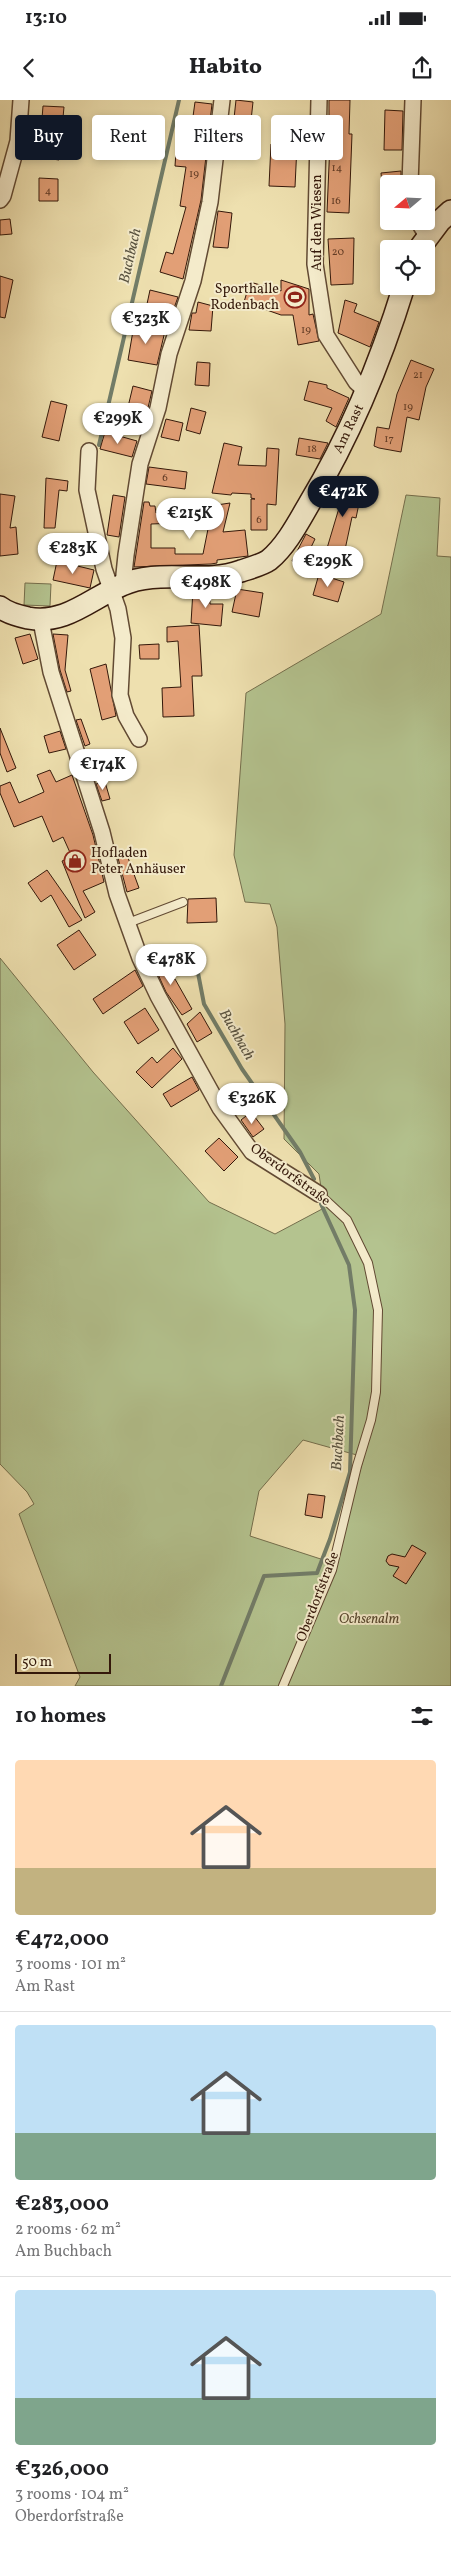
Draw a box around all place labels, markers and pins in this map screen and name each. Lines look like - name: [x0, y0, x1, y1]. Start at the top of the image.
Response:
- place label: Sporthalle Rodenbach: [210, 280, 279, 315]
- sports icon: Sporthalle Rodenbach: [283, 285, 307, 309]
- pin: €323K: [111, 302, 181, 345]
- pin: €299K: [83, 402, 153, 445]
- pin: €472K: [308, 476, 378, 518]
- pin: €215K: [155, 498, 225, 540]
- pin: €283K: [38, 532, 108, 575]
- pin: €299K: [293, 546, 363, 588]
- pin: €498K: [171, 566, 241, 609]
- pin: €174K: [68, 748, 138, 791]
- place label: Hofladen Peter Anhäuser: [91, 844, 186, 879]
- shop icon: Hofladen Peter Anhäuser: [63, 849, 87, 873]
- pin: €478K: [136, 944, 206, 986]
- pin: €326K: [217, 1082, 287, 1125]

